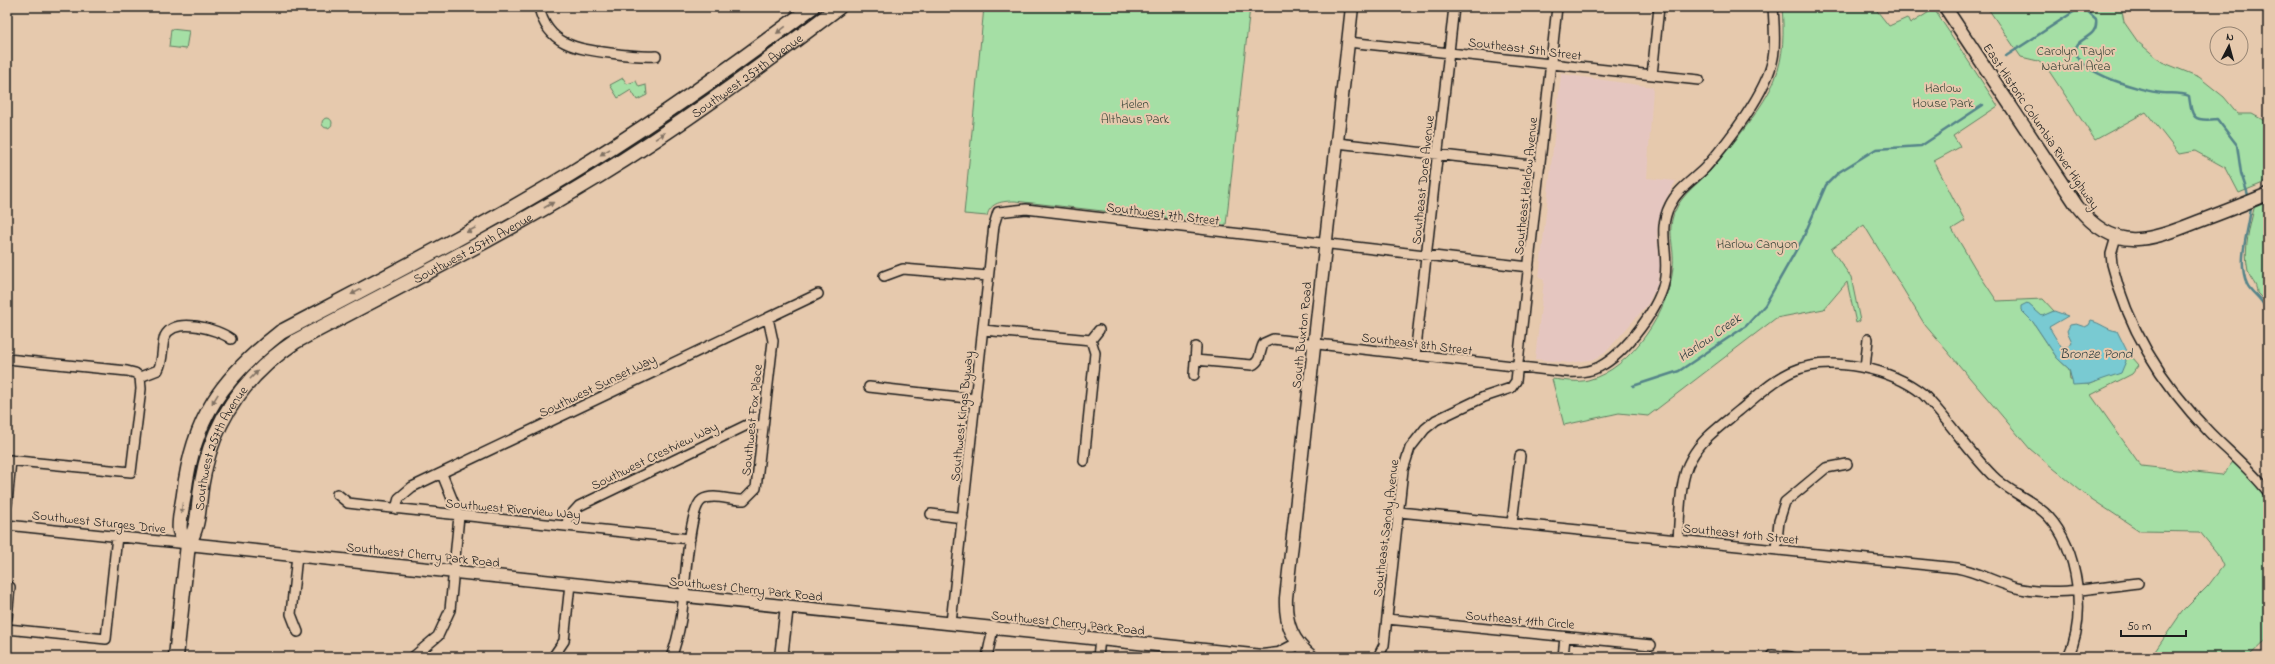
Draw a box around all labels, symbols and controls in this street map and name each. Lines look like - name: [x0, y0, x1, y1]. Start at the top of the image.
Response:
- one-way arrow: [776, 26, 787, 35]
- north arrow: [2209, 26, 2249, 66]
- street label: Southwest 257th Avenue: [688, 29, 807, 123]
- text: N: [2225, 29, 2234, 45]
- street label: Southeast 5th Street: [1467, 33, 1583, 66]
- street label: East Historic Columbia River Highway: [1977, 40, 2104, 214]
- park label: Carolyn Taylor Natural Area: [2037, 42, 2116, 76]
- park label: Harlow House Park: [1913, 79, 1974, 113]
- park label: Helen Althaus Park: [1101, 95, 1170, 129]
- street label: Southeast Dora Avenue: [1407, 115, 1440, 246]
- street label: Southeast Harlow Avenue: [1510, 116, 1543, 256]
- one-way arrow: [654, 133, 665, 140]
- one-way arrow: [600, 148, 610, 156]
- street label: Southwest 7th Street: [1105, 198, 1221, 231]
- one-way arrow: [543, 201, 555, 208]
- street label: Southwest 257th Avenue: [410, 208, 537, 289]
- one-way arrow: [465, 227, 477, 233]
- park label: Harlow Canyon: [1717, 235, 1797, 255]
- street label: South Buxton Road: [1287, 280, 1318, 390]
- one-way arrow: [351, 288, 362, 295]
- water label: Harlow Creek: [1674, 308, 1747, 368]
- street label: Southeast 8th Street: [1360, 328, 1474, 361]
- water label: Bronze Pond: [2060, 344, 2134, 365]
- street label: Southwest Sunset Way: [536, 350, 660, 424]
- street label: Southwest Kings Byway: [946, 350, 980, 482]
- street label: Southwest Fox Place: [737, 363, 768, 477]
- one-way arrow: [249, 370, 259, 380]
- street label: Southwest 257th Avenue: [191, 382, 253, 512]
- one-way arrow: [211, 393, 218, 405]
- street label: Southwest Crestview Way: [588, 417, 722, 496]
- street label: Southeast Sandy Avenue: [1369, 458, 1405, 598]
- street label: Southwest Riverview Way: [444, 494, 581, 526]
- one-way arrow: [179, 502, 185, 514]
- street label: Southwest Sturges Drive: [31, 506, 167, 540]
- street label: Southeast 10th Street: [1682, 519, 1800, 550]
- street label: Southwest Cherry Park Road: [345, 538, 501, 574]
- street label: Southwest Cherry Park Road: [668, 572, 824, 608]
- street label: Southwest Cherry Park Road: [990, 606, 1146, 642]
- street label: Southeast 11th Circle: [1465, 606, 1575, 635]
- scale bar: [2121, 612, 2186, 638]
- text: 50 m: [2127, 618, 2151, 636]

